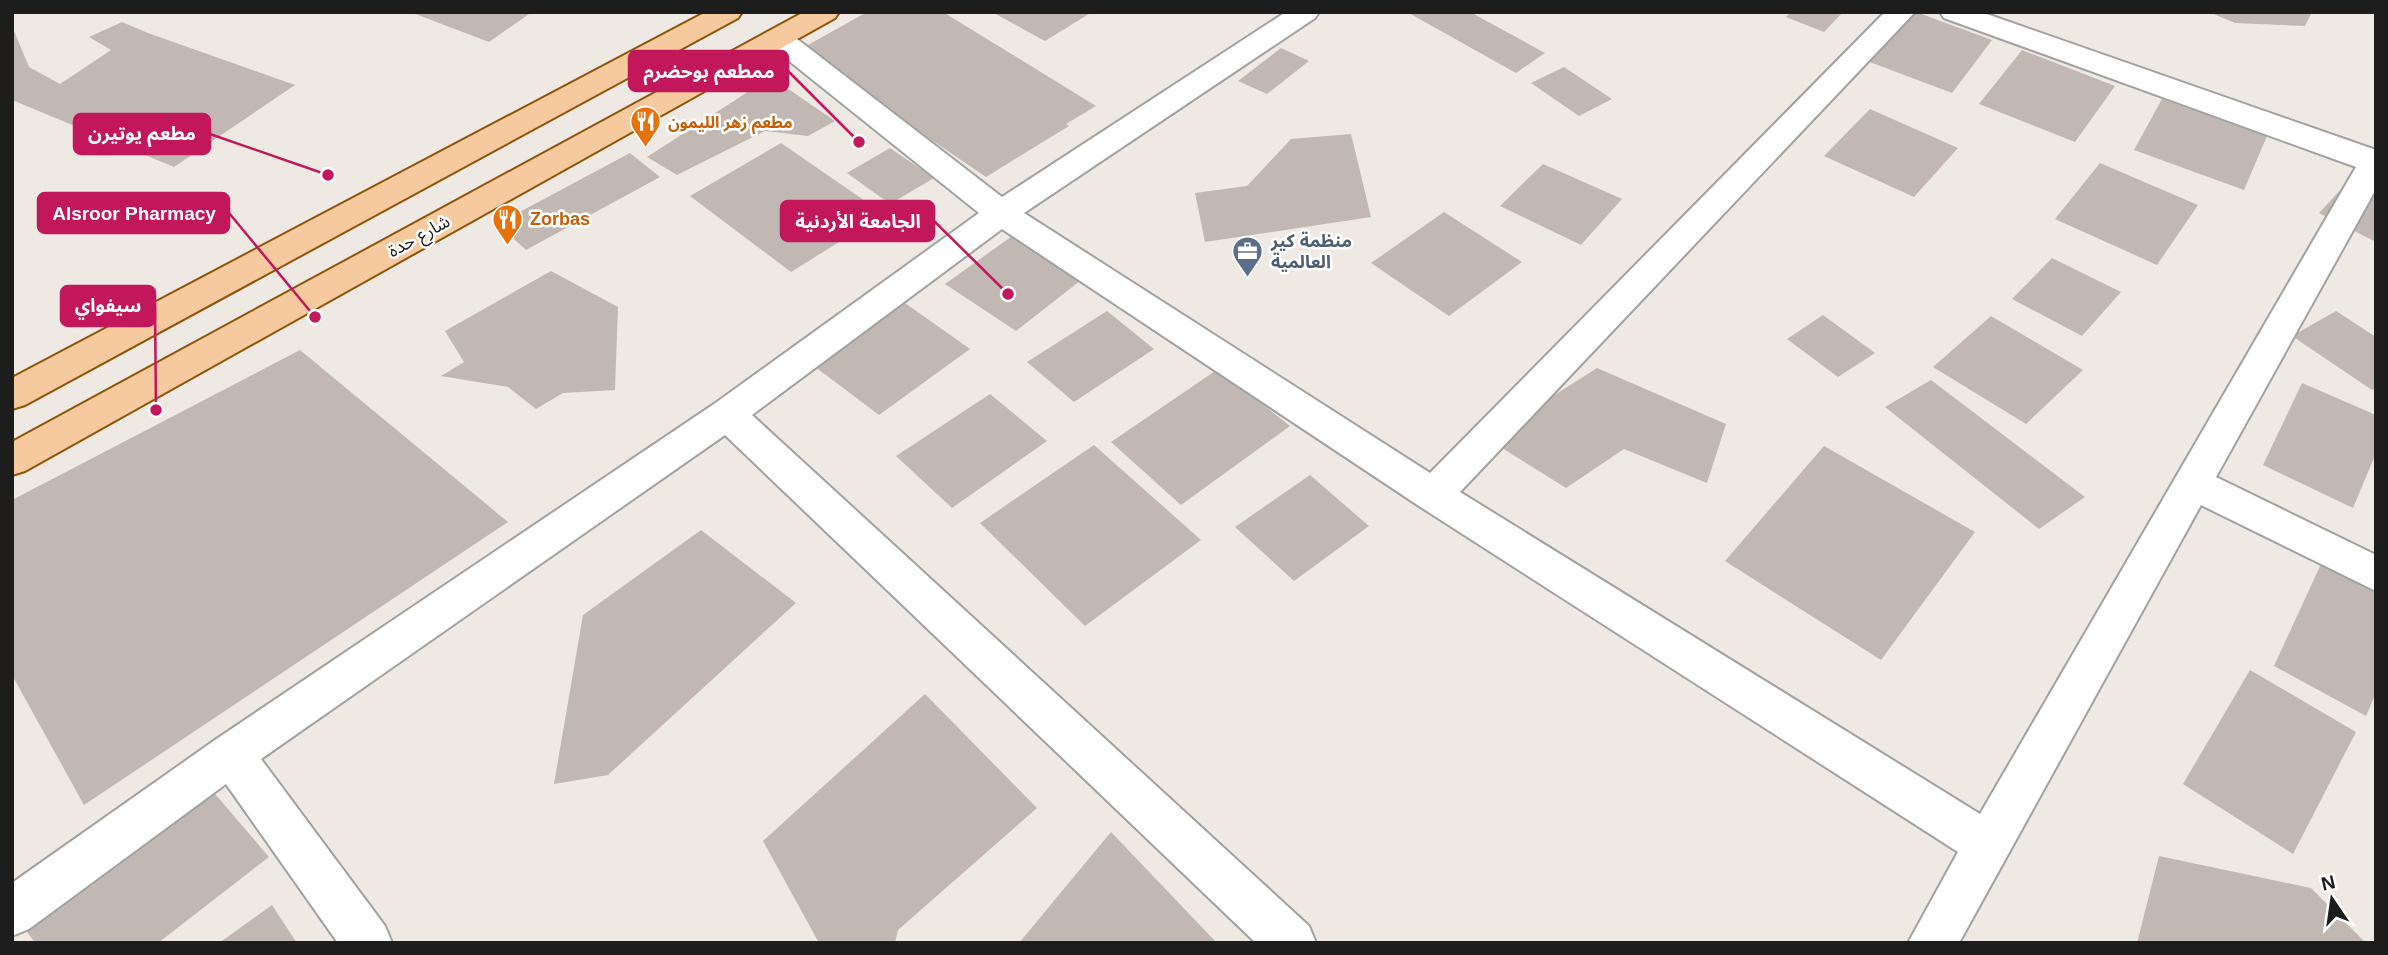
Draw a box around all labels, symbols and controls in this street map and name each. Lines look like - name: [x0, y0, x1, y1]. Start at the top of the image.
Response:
- callout: ممطعم بوحضرم: [629, 51, 788, 91]
- text: ممطعم بوحضرم: [644, 61, 774, 86]
- restaurant icon: مطعم زهر الليمون: [628, 105, 662, 149]
- callout: مطعم يوتيرن: [74, 114, 210, 154]
- place label: مطعم زهر الليمون: [668, 114, 793, 135]
- text: مطعم يوتيرن: [88, 123, 196, 148]
- callout: Alsroor Pharmacy: [38, 193, 229, 233]
- callout: الجامعة الأردنية: [781, 201, 934, 241]
- restaurant icon: Zorbas: [490, 202, 524, 246]
- text: Alsroor Pharmacy: [52, 203, 216, 224]
- place label: Zorbas: [530, 209, 590, 229]
- text: الجامعة الأردنية: [795, 210, 921, 233]
- street label: شارع حدة: [385, 211, 455, 265]
- place label: منظمة كير العالمية: [1270, 231, 1352, 272]
- office icon: منظمة كير العالمية: [1231, 234, 1265, 278]
- callout: سيفواي: [61, 286, 155, 326]
- text: سيفواي: [75, 295, 141, 320]
- north arrow: [2297, 864, 2367, 934]
- text: N: [2319, 871, 2337, 895]

